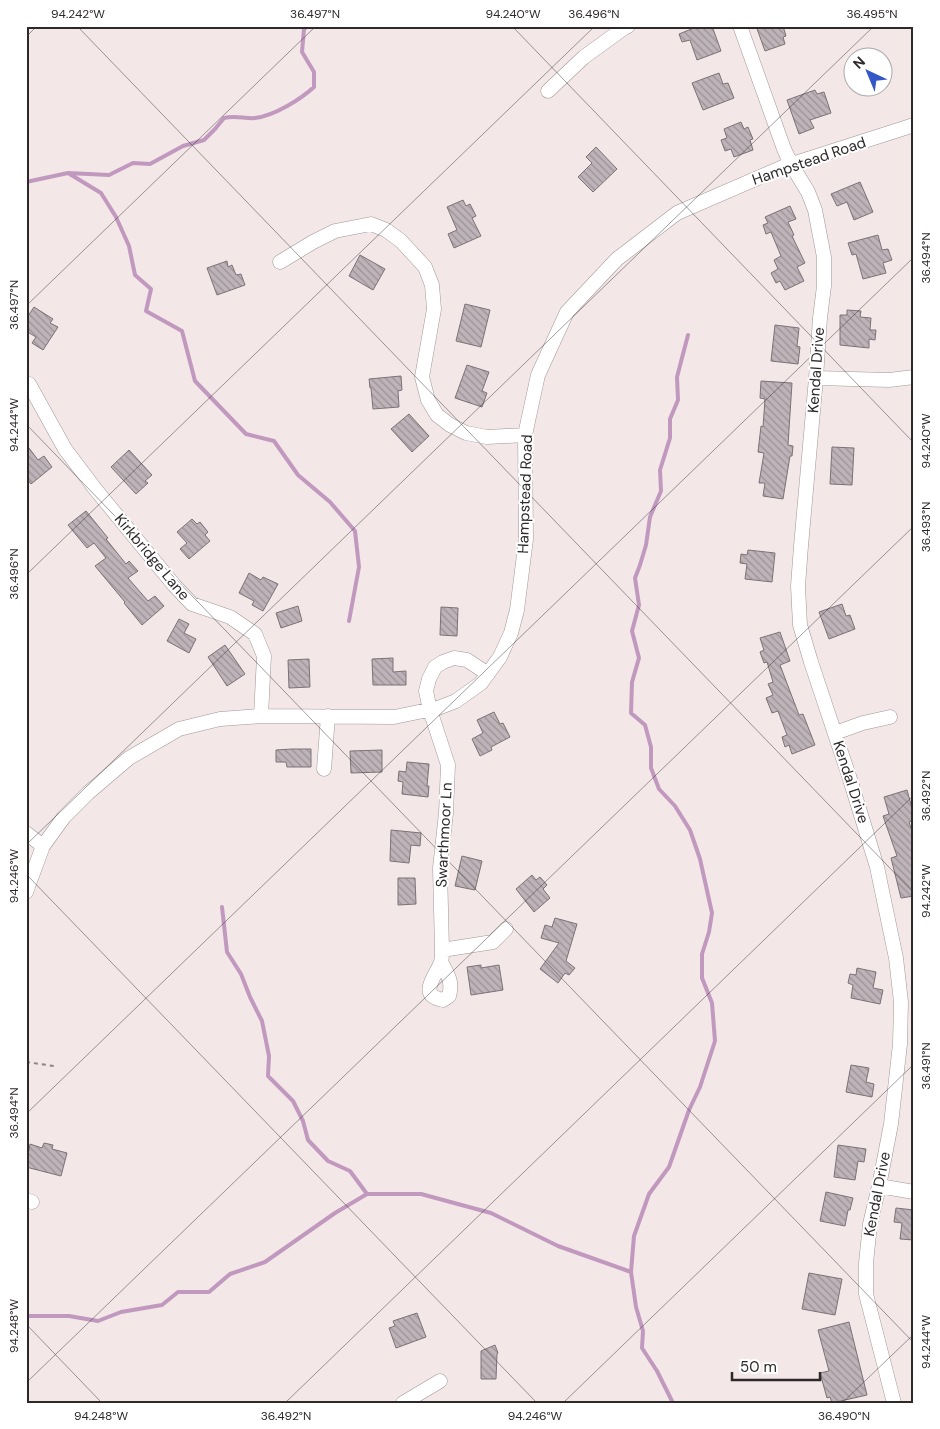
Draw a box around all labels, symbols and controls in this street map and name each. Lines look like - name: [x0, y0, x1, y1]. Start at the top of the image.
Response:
- text: 94.242°W: [51, 6, 105, 22]
- text: 36.497°N: [290, 6, 340, 22]
- text: 94.240°W: [485, 6, 541, 22]
- text: 36.496°N: [568, 6, 620, 22]
- text: 36.495°N: [846, 6, 898, 22]
- north arrow: [842, 48, 892, 98]
- text: N: [849, 53, 869, 73]
- street label: Hampstead Road: [749, 132, 869, 190]
- text: 36.494°N: [918, 232, 934, 284]
- text: 36.497°N: [6, 280, 22, 330]
- street label: Kendal Drive: [803, 326, 829, 414]
- text: 94.244°W: [6, 398, 22, 452]
- text: 94.240°W: [918, 413, 934, 469]
- street label: Hampstead Road: [513, 434, 537, 554]
- text: 36.493°N: [918, 502, 934, 552]
- street label: Kirkbridge Lane: [110, 510, 194, 604]
- text: 36.496°N: [6, 548, 22, 600]
- street label: Kendal Drive: [828, 738, 874, 826]
- text: 36.492°N: [918, 771, 934, 821]
- street label: Swarthmoor Ln: [431, 782, 457, 888]
- text: 94.246°W: [6, 848, 22, 903]
- text: 94.242°W: [918, 864, 934, 918]
- text: 36.491°N: [918, 1042, 934, 1090]
- text: 36.494°N: [6, 1087, 22, 1139]
- street label: Kendal Drive: [859, 1150, 895, 1238]
- text: 94.248°W: [6, 1299, 22, 1353]
- text: 94.244°W: [918, 1315, 934, 1369]
- scale bar: [732, 1349, 820, 1381]
- text: 50 m: [740, 1357, 777, 1377]
- text: 94.248°W: [74, 1408, 128, 1424]
- text: 36.492°N: [261, 1408, 311, 1424]
- text: 94.246°W: [508, 1408, 563, 1424]
- text: 36.490°N: [818, 1408, 870, 1424]

